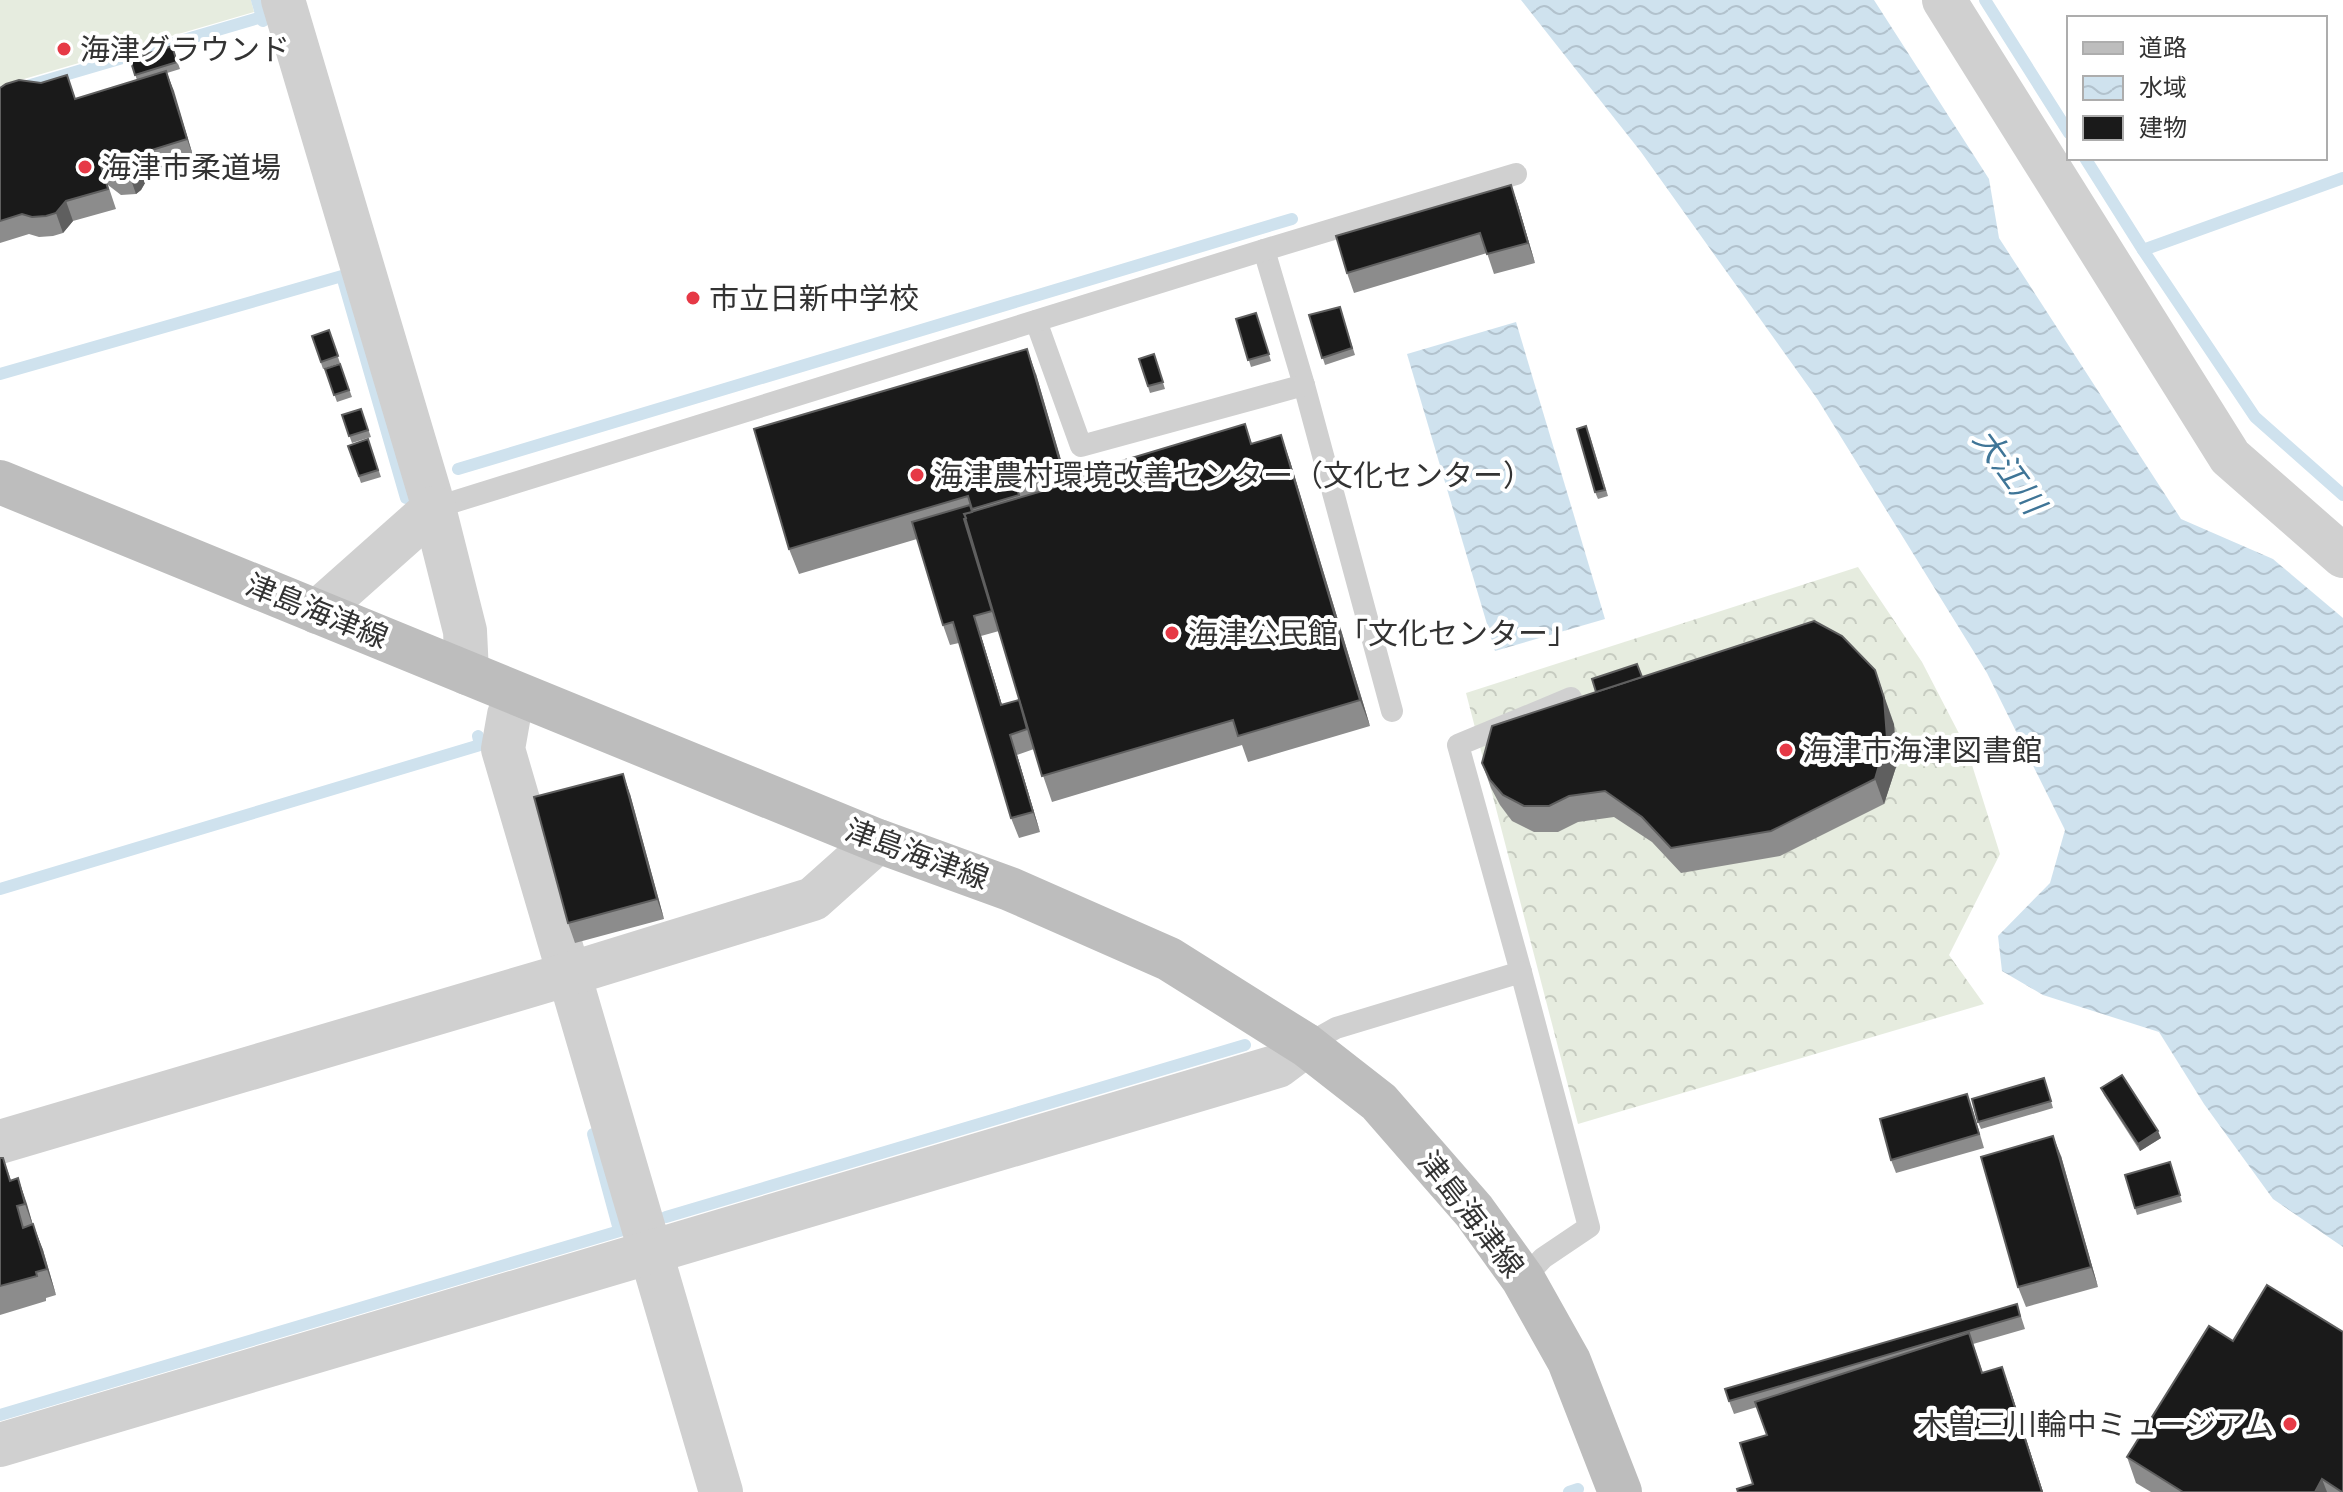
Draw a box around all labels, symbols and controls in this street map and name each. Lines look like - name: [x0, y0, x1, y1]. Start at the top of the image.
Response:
- legend: [2067, 16, 2327, 160]
- place label: 海津グラウンド: [80, 30, 290, 69]
- text: 道路: [2139, 32, 2187, 63]
- marker: 海津グラウンド: [55, 40, 73, 58]
- text: 水域: [2139, 72, 2187, 103]
- text: 建物: [2139, 112, 2187, 143]
- place label: 海津市柔道場: [101, 148, 281, 187]
- marker: 海津市柔道場: [76, 158, 94, 176]
- place label: 市立日新中学校: [709, 279, 919, 318]
- marker: 市立日新中学校: [684, 289, 702, 307]
- water label: 大江川: [1965, 420, 2055, 524]
- place label: 海津農村環境改善センター（文化センター）: [933, 456, 1533, 495]
- marker: 海津農村環境改善センター（文化センター）: [908, 466, 926, 484]
- street label: 津島海津線: [240, 565, 394, 657]
- place label: 海津公民館「文化センター」: [1188, 614, 1578, 653]
- marker: 海津公民館「文化センター」: [1163, 624, 1181, 642]
- place label: 海津市海津図書館: [1802, 731, 2042, 770]
- marker: 海津市海津図書館: [1777, 741, 1795, 759]
- street label: 津島海津線: [840, 810, 994, 898]
- street label: 津島海津線: [1409, 1143, 1533, 1285]
- place label: 木曽三川輪中ミュージアム: [1917, 1405, 2274, 1444]
- marker: 木曽三川輪中ミュージアム: [2281, 1415, 2299, 1433]

